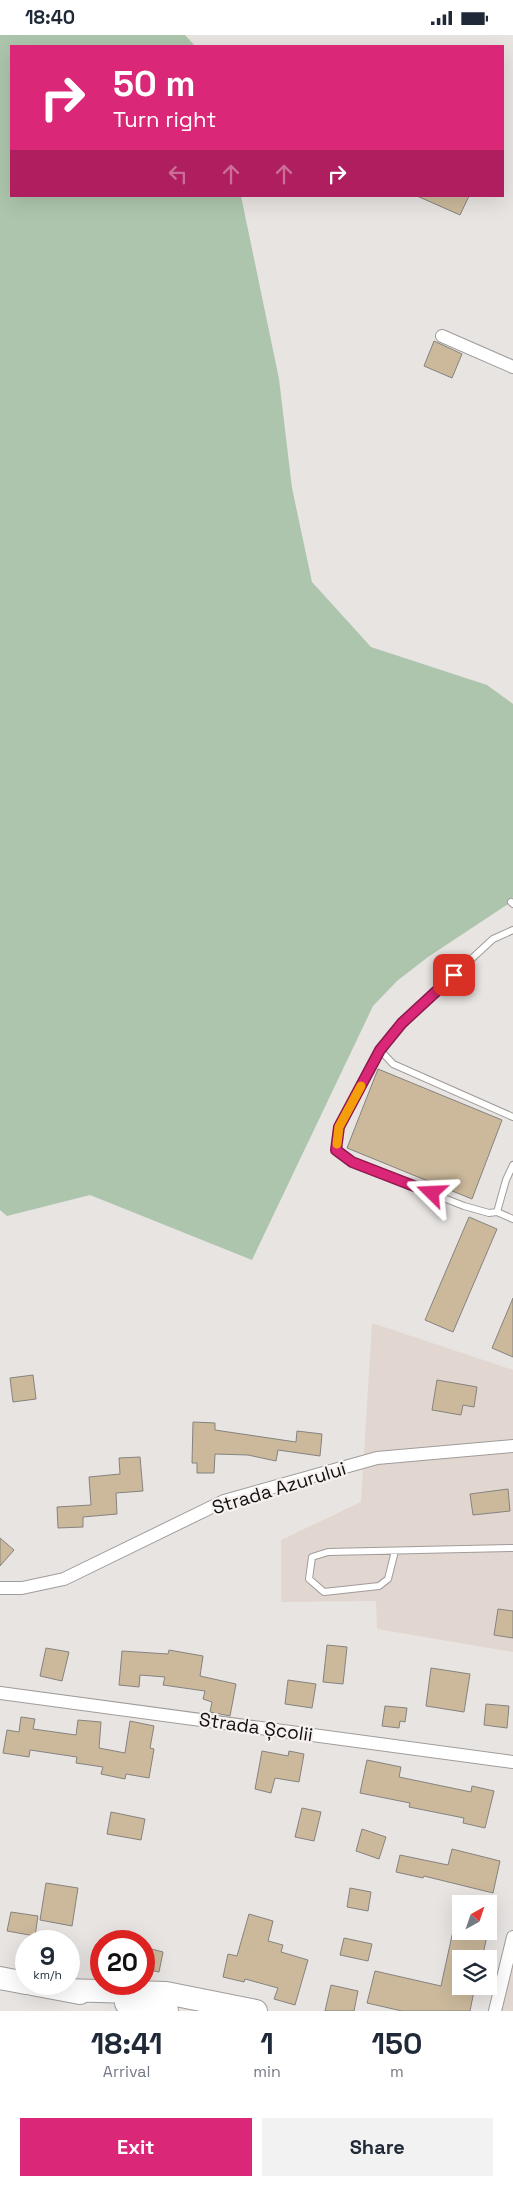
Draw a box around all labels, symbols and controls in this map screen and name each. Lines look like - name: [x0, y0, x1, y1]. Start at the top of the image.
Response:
- text: 18:40: [25, 5, 75, 30]
- text: 50 m: [113, 62, 195, 106]
- icon: right: [30, 65, 95, 130]
- text: Turn right: [113, 105, 216, 133]
- icon: left: [164, 160, 192, 188]
- icon: ahead: [217, 160, 245, 188]
- icon: ahead: [270, 160, 298, 188]
- icon: right: [323, 160, 351, 188]
- pin: [433, 954, 475, 996]
- icon: arrive: [440, 961, 468, 989]
- position arrow: [405, 1166, 457, 1218]
- street label: Strada Azurului: [209, 1456, 349, 1520]
- street label: Strada Școlii: [197, 1707, 315, 1747]
- north arrow: [452, 1895, 498, 1940]
- map controls: [452, 1895, 497, 1995]
- speed limit sign: 20: [90, 1930, 155, 1995]
- text: 9: [40, 1940, 55, 1972]
- button: layers: [452, 1950, 497, 1995]
- text: km/h: [33, 1967, 62, 1983]
- text: 18:41: [91, 2024, 163, 2063]
- text: 1: [260, 2024, 274, 2063]
- text: 150: [371, 2024, 422, 2063]
- text: Arrival: [103, 2061, 150, 2082]
- text: min: [253, 2061, 281, 2082]
- text: m: [390, 2061, 404, 2082]
- button: Exit: [20, 2118, 252, 2176]
- button: Share: [262, 2118, 493, 2176]

